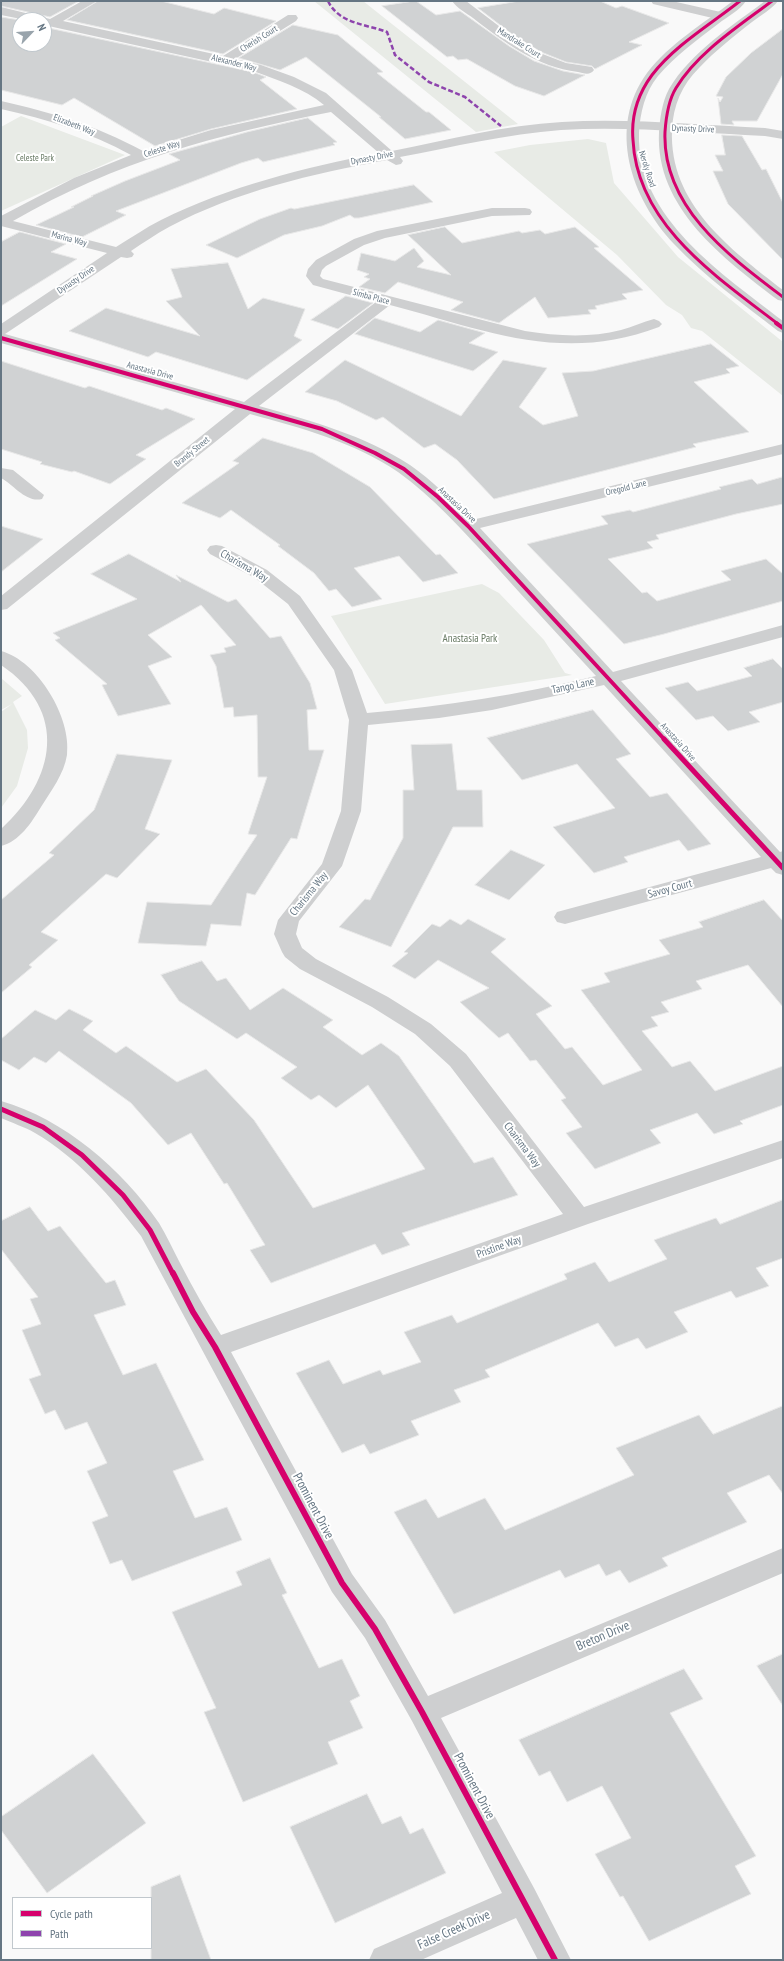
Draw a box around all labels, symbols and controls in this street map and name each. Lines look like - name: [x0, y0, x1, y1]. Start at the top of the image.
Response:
- north arrow: [12, 12, 52, 52]
- text: N: [34, 22, 50, 33]
- street label: Cherish Court: [238, 23, 280, 55]
- street label: Mandrake Court: [495, 25, 543, 61]
- street label: Alexander Way: [210, 52, 258, 74]
- street label: Elizabeth Way: [52, 112, 96, 138]
- street label: Dynasty Drive: [671, 123, 715, 135]
- street label: Celeste Way: [143, 138, 181, 160]
- street label: Dynasty Drive: [350, 149, 394, 167]
- street label: Neroly Road: [636, 149, 658, 189]
- park label: Celeste Park: [16, 153, 54, 163]
- street label: Marina Way: [50, 229, 88, 249]
- street label: Dynasty Drive: [55, 264, 97, 296]
- street label: Simba Place: [351, 287, 391, 307]
- street label: Anastasia Drive: [126, 360, 174, 382]
- street label: Brandy Street: [172, 435, 212, 469]
- street label: Oregold Lane: [605, 478, 647, 498]
- street label: Anastasia Drive: [436, 485, 478, 525]
- street label: Charisma Way: [218, 547, 270, 585]
- park label: Anastasia Park: [443, 632, 497, 646]
- street label: Tango Lane: [550, 675, 596, 697]
- street label: Anastasia Drive: [658, 721, 698, 763]
- street label: Charisma Way: [287, 869, 331, 919]
- street label: Savoy Court: [647, 877, 693, 901]
- street label: Charisma Way: [501, 1120, 543, 1170]
- street label: Pristine Way: [475, 1233, 523, 1261]
- street label: Prominent Drive: [289, 1470, 337, 1542]
- street label: Breton Drive: [574, 1618, 632, 1654]
- street label: Prominent Drive: [450, 1750, 498, 1822]
- legend: [12, 1897, 152, 1949]
- text: Cycle path: [50, 1906, 93, 1921]
- street label: False Creek Drive: [415, 1907, 493, 1953]
- text: Path: [50, 1926, 68, 1941]

